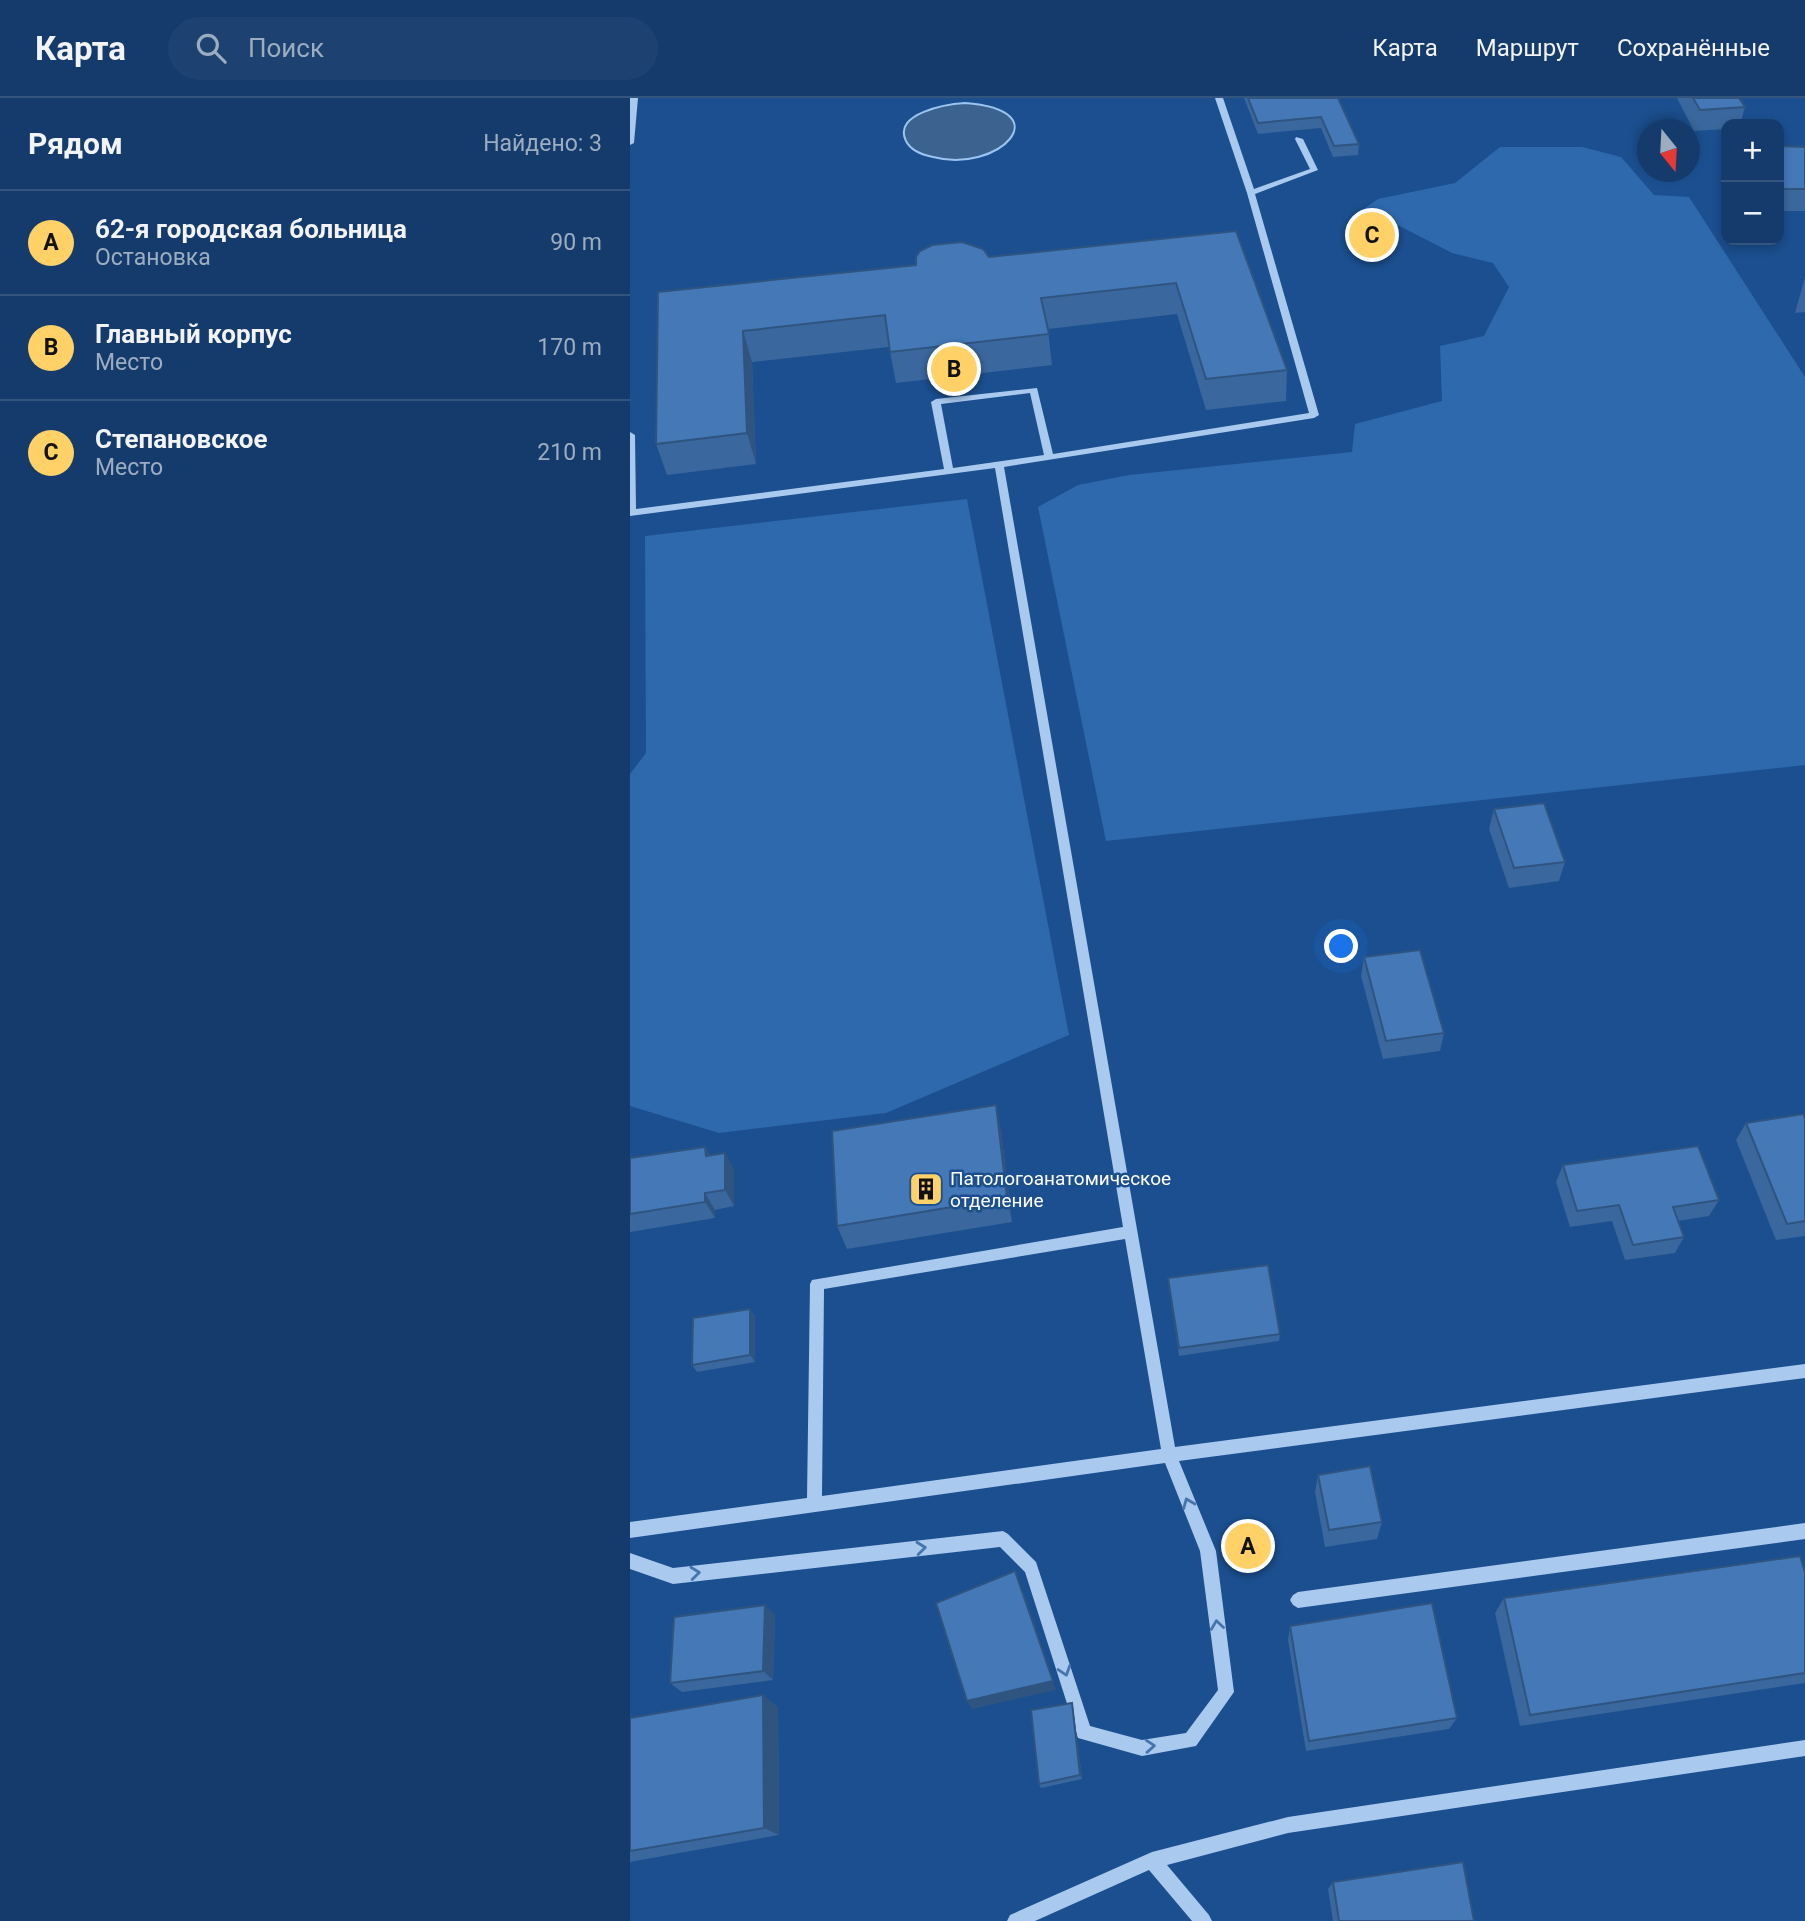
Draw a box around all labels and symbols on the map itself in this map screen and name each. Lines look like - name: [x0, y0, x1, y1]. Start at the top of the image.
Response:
- north arrow: [1637, 119, 1700, 182]
- pin: C: [1349, 209, 1395, 261]
- pin: B: [931, 343, 977, 395]
- your location: [1324, 929, 1358, 963]
- place label: Патологоанатомическое отделение: [950, 1167, 1171, 1212]
- building icon: Патологоанатомическое отделение: [907, 1170, 945, 1208]
- one-way arrow: [1182, 1498, 1196, 1510]
- pin: A: [1225, 1520, 1271, 1572]
- one-way arrow: [916, 1540, 927, 1555]
- one-way arrow: [690, 1566, 701, 1581]
- one-way arrow: [1210, 1619, 1225, 1631]
- one-way arrow: [1056, 1665, 1071, 1677]
- one-way arrow: [1145, 1738, 1156, 1753]

